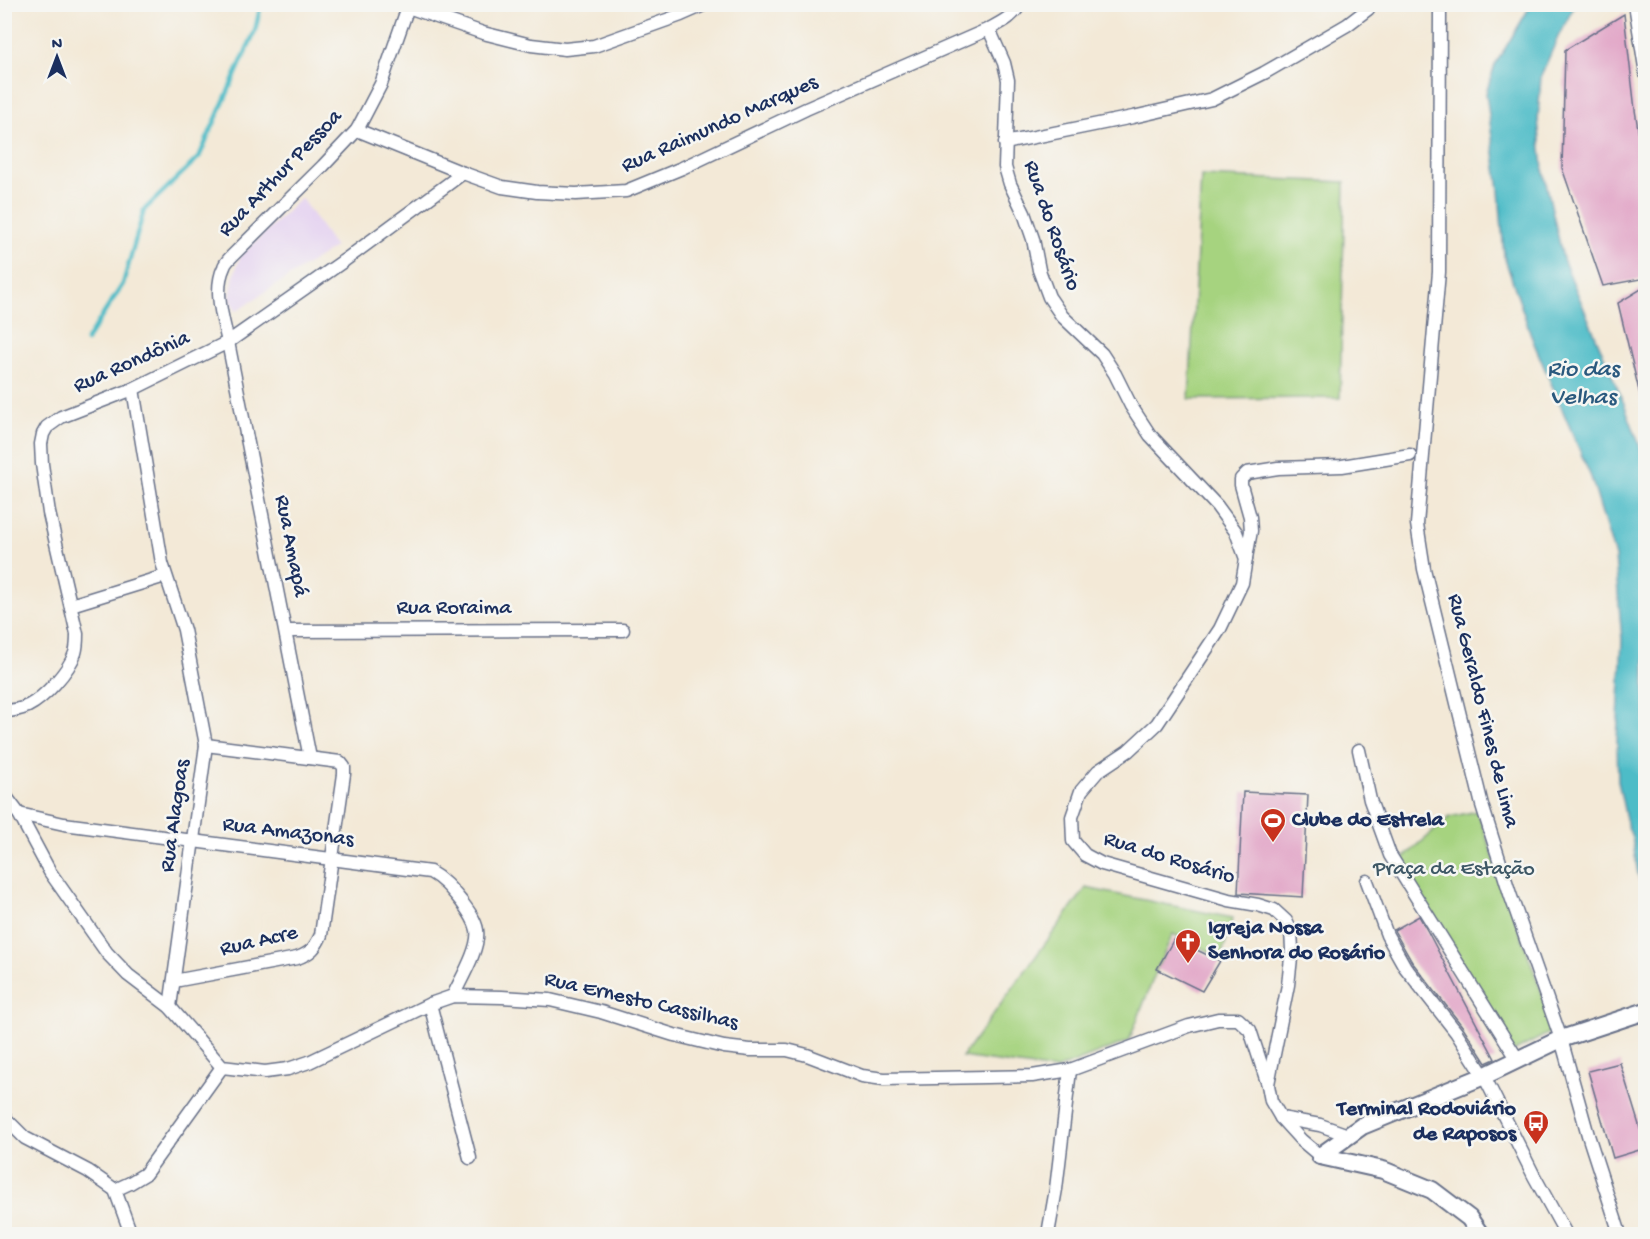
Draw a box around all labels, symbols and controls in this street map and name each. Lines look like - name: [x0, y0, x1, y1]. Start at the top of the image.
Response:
- north arrow: [27, 27, 87, 87]
- text: N: [52, 36, 63, 55]
- street label: Rua Raimundo Marques: [618, 70, 823, 180]
- street label: Rua Arthur Pessoa: [213, 104, 349, 243]
- street label: Rua do Rosário: [1017, 157, 1085, 295]
- street label: Rua Rondônia: [70, 326, 195, 400]
- water label: Rio das Velhas: [1547, 356, 1621, 413]
- street label: Rua Amapá: [267, 493, 313, 600]
- street label: Rua Geraldo Fines de Lima: [1440, 591, 1524, 831]
- street label: Rua Roraima: [397, 596, 512, 622]
- street label: Rua Alagoas: [155, 757, 197, 874]
- sports icon: Clube do Estrela: [1258, 806, 1288, 844]
- place label: Clube do Estrela: [1291, 808, 1446, 834]
- street label: Rua Amazonas: [221, 812, 356, 854]
- street label: Rua do Rosário: [1100, 827, 1238, 891]
- park label: Praça da Estação: [1372, 857, 1535, 883]
- place label: Igreja Nossa Senhora do Rosário: [1208, 916, 1386, 967]
- street label: Rua Acre: [218, 920, 301, 964]
- church icon: Igreja Nossa Senhora do Rosário: [1173, 927, 1203, 965]
- street label: Rua Ernesto Cassilhas: [541, 967, 741, 1037]
- place label: Terminal Rodoviário de Raposos: [1335, 1097, 1518, 1148]
- bus stop icon: Terminal Rodoviário de Raposos: [1521, 1108, 1551, 1146]

